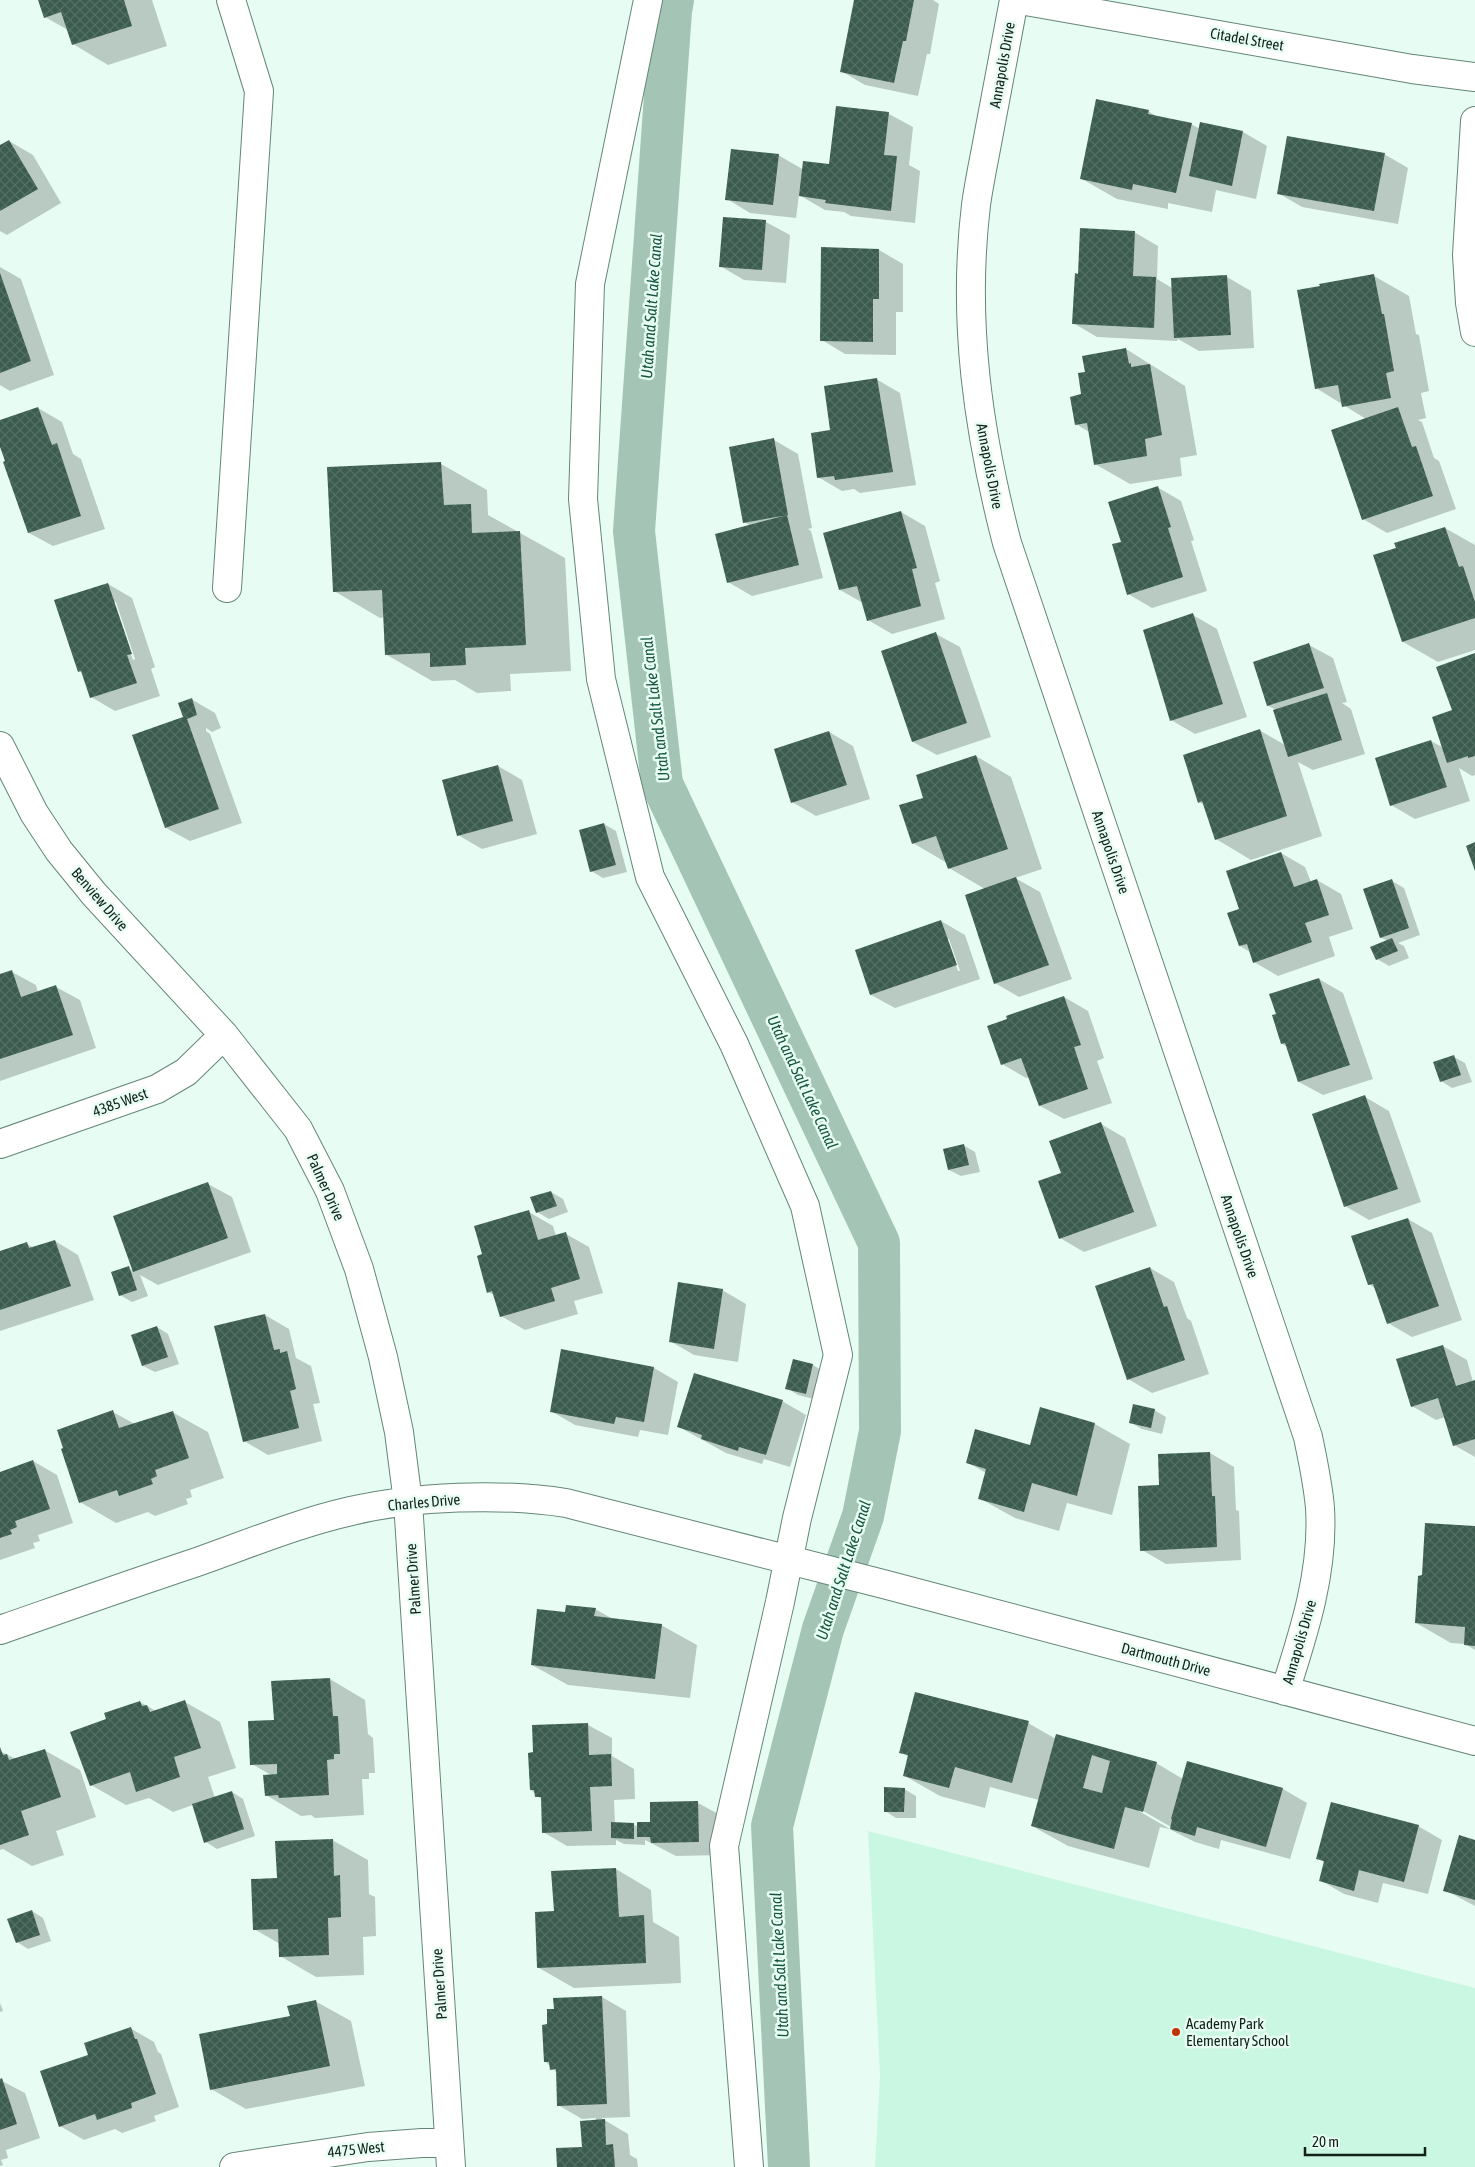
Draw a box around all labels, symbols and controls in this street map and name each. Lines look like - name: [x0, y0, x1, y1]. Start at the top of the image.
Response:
- street label: Annapolis Drive: [986, 21, 1018, 109]
- street label: Citadel Street: [1209, 24, 1285, 54]
- water label: Utah and Salt Lake Canal: [637, 233, 665, 379]
- street label: Annapolis Drive: [973, 422, 1007, 510]
- water label: Utah and Salt Lake Canal: [637, 636, 673, 782]
- street label: Annapolis Drive: [1089, 808, 1133, 896]
- street label: Benview Drive: [68, 864, 132, 934]
- water label: Utah and Salt Lake Canal: [764, 1012, 842, 1152]
- street label: 4385 West: [90, 1084, 150, 1120]
- street label: Palmer Drive: [304, 1151, 348, 1223]
- street label: Annapolis Drive: [1218, 1192, 1262, 1280]
- street label: Charles Drive: [387, 1490, 461, 1514]
- water label: Utah and Salt Lake Canal: [812, 1498, 874, 1642]
- street label: Palmer Drive: [402, 1543, 424, 1615]
- street label: Annapolis Drive: [1279, 1598, 1319, 1686]
- street label: Dartmouth Drive: [1119, 1639, 1213, 1679]
- water label: Utah and Salt Lake Canal: [766, 1892, 792, 2038]
- street label: Palmer Drive: [428, 1948, 450, 2020]
- place label: Academy Park Elementary School: [1186, 2015, 1289, 2049]
- marker: Academy Park Elementary School: [1170, 2026, 1182, 2038]
- scale bar: [1305, 2124, 1425, 2156]
- text: 20 m: [1312, 2133, 1339, 2150]
- street label: 4475 West: [327, 2138, 385, 2160]

